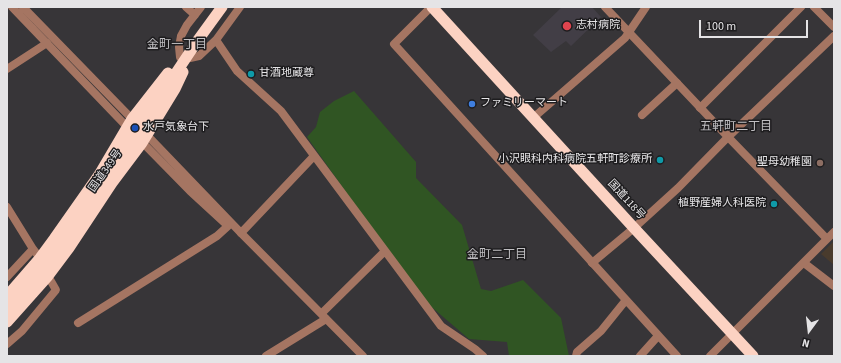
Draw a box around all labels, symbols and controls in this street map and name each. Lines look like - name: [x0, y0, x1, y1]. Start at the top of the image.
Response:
- scale bar: [701, 12, 810, 38]
- text: 100 m: [706, 18, 736, 35]
- place label: 志村病院: [576, 19, 620, 33]
- marker: 志村病院: [561, 20, 573, 32]
- district label: 金町一丁目: [147, 38, 207, 52]
- place label: 甘酒地蔵尊: [259, 67, 314, 81]
- marker: 甘酒地蔵尊: [246, 69, 256, 79]
- place label: ファミリーマート: [480, 97, 568, 111]
- marker: ファミリーマート: [467, 99, 477, 109]
- district label: 五軒町二丁目: [700, 120, 772, 134]
- place label: 水戸気象台下: [143, 121, 209, 135]
- marker: 水戸気象台下: [130, 123, 140, 133]
- street label: 国道349号: [86, 147, 126, 195]
- place label: 小沢眼科内科病院五軒町診療所: [498, 153, 652, 167]
- marker: 小沢眼科内科病院五軒町診療所: [655, 155, 665, 165]
- place label: 聖母幼稚園: [757, 156, 812, 170]
- marker: 聖母幼稚園: [815, 158, 825, 168]
- street label: 国道118号: [604, 177, 648, 223]
- place label: 植野産婦人科医院: [678, 197, 766, 211]
- marker: 植野産婦人科医院: [769, 199, 779, 209]
- district label: 金町二丁目: [467, 248, 527, 262]
- north arrow: [789, 311, 829, 351]
- text: N: [800, 335, 811, 351]

